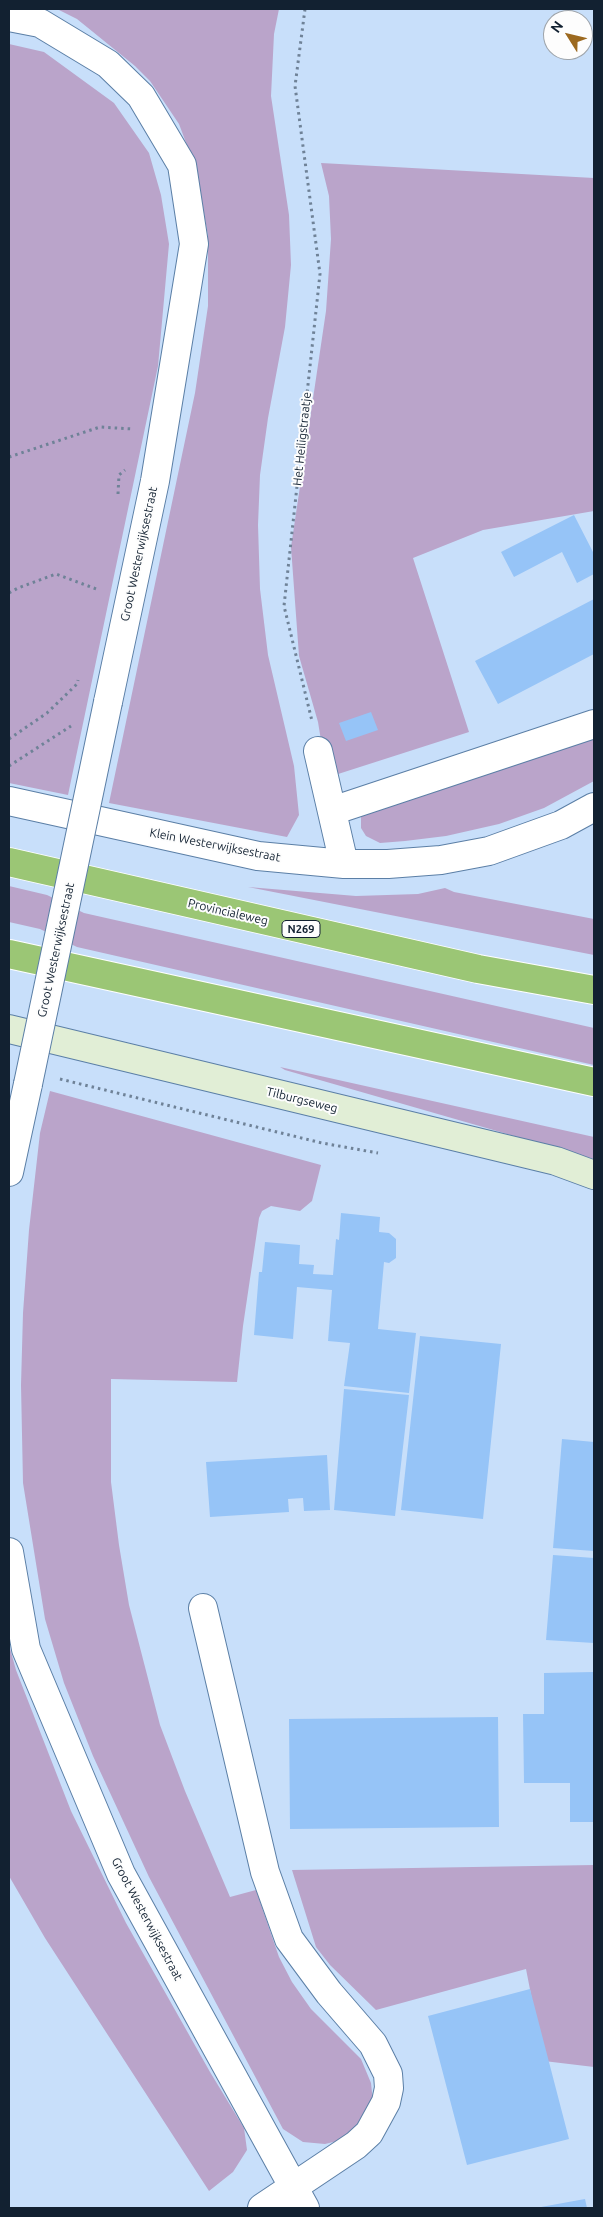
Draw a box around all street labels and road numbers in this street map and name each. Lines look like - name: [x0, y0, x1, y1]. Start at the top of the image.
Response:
- street label: Het Heiligstraatje: [290, 391, 314, 487]
- street label: Groot Westerwijksestraat: [118, 485, 160, 623]
- street label: Klein Westerwijksestraat: [148, 825, 282, 865]
- street label: Groot Westerwijksestraat: [35, 881, 77, 1019]
- street label: Provincialeweg: [187, 896, 269, 928]
- road number: N269: [282, 921, 320, 938]
- street label: Tilburgseweg: [265, 1084, 339, 1116]
- street label: Groot Westerwijksestraat: [108, 1855, 186, 1983]

